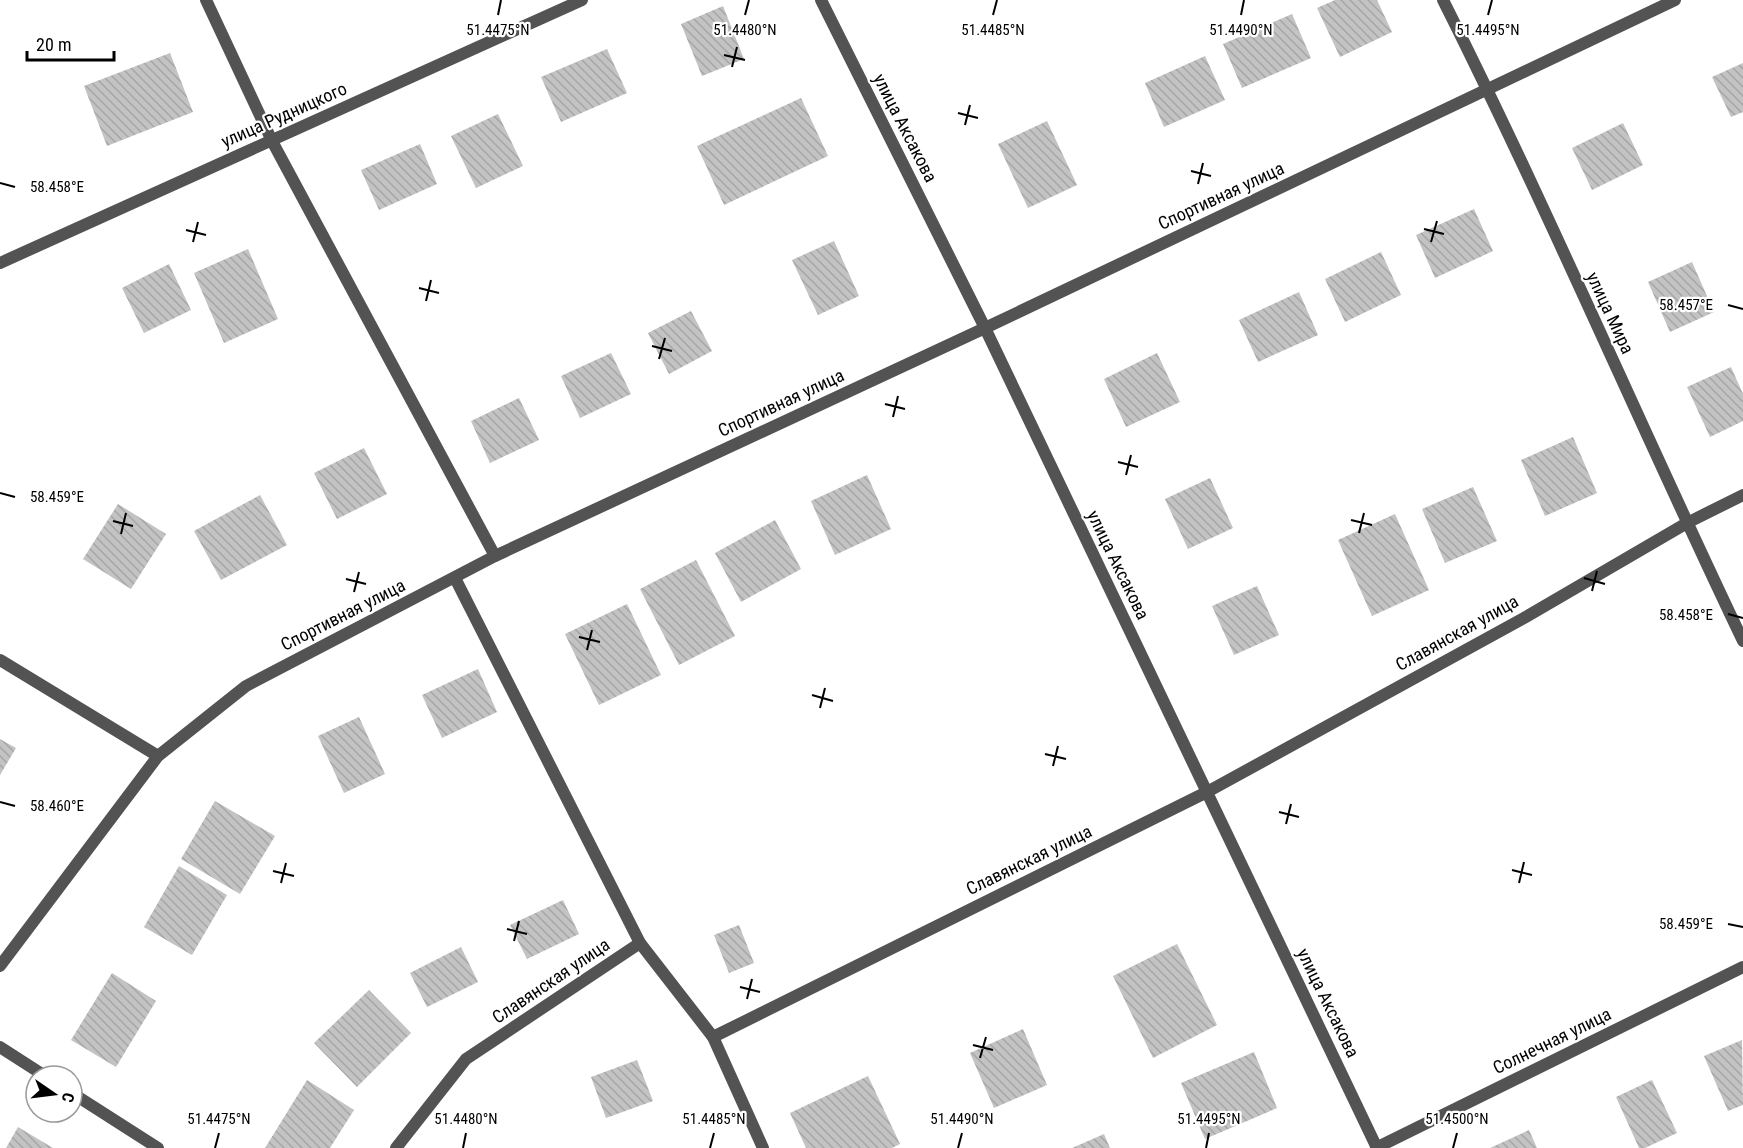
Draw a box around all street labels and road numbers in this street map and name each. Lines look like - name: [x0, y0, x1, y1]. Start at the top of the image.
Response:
- street label: улица Аксакова: [869, 70, 942, 185]
- street label: улица Рудницкого: [218, 77, 350, 152]
- street label: Спортивная улица: [1154, 157, 1287, 234]
- street label: улица Мира: [1582, 268, 1639, 357]
- street label: Спортивная улица: [714, 364, 847, 441]
- street label: улица Аксакова: [1083, 507, 1154, 623]
- street label: Спортивная улица: [277, 574, 408, 655]
- street label: Славянская улица: [1392, 590, 1522, 675]
- street label: Славянская улица: [963, 820, 1095, 899]
- street label: Славянская улица: [488, 934, 613, 1028]
- street label: улица Аксакова: [1293, 945, 1364, 1061]
- street label: Солнечная улица: [1489, 1003, 1614, 1078]

